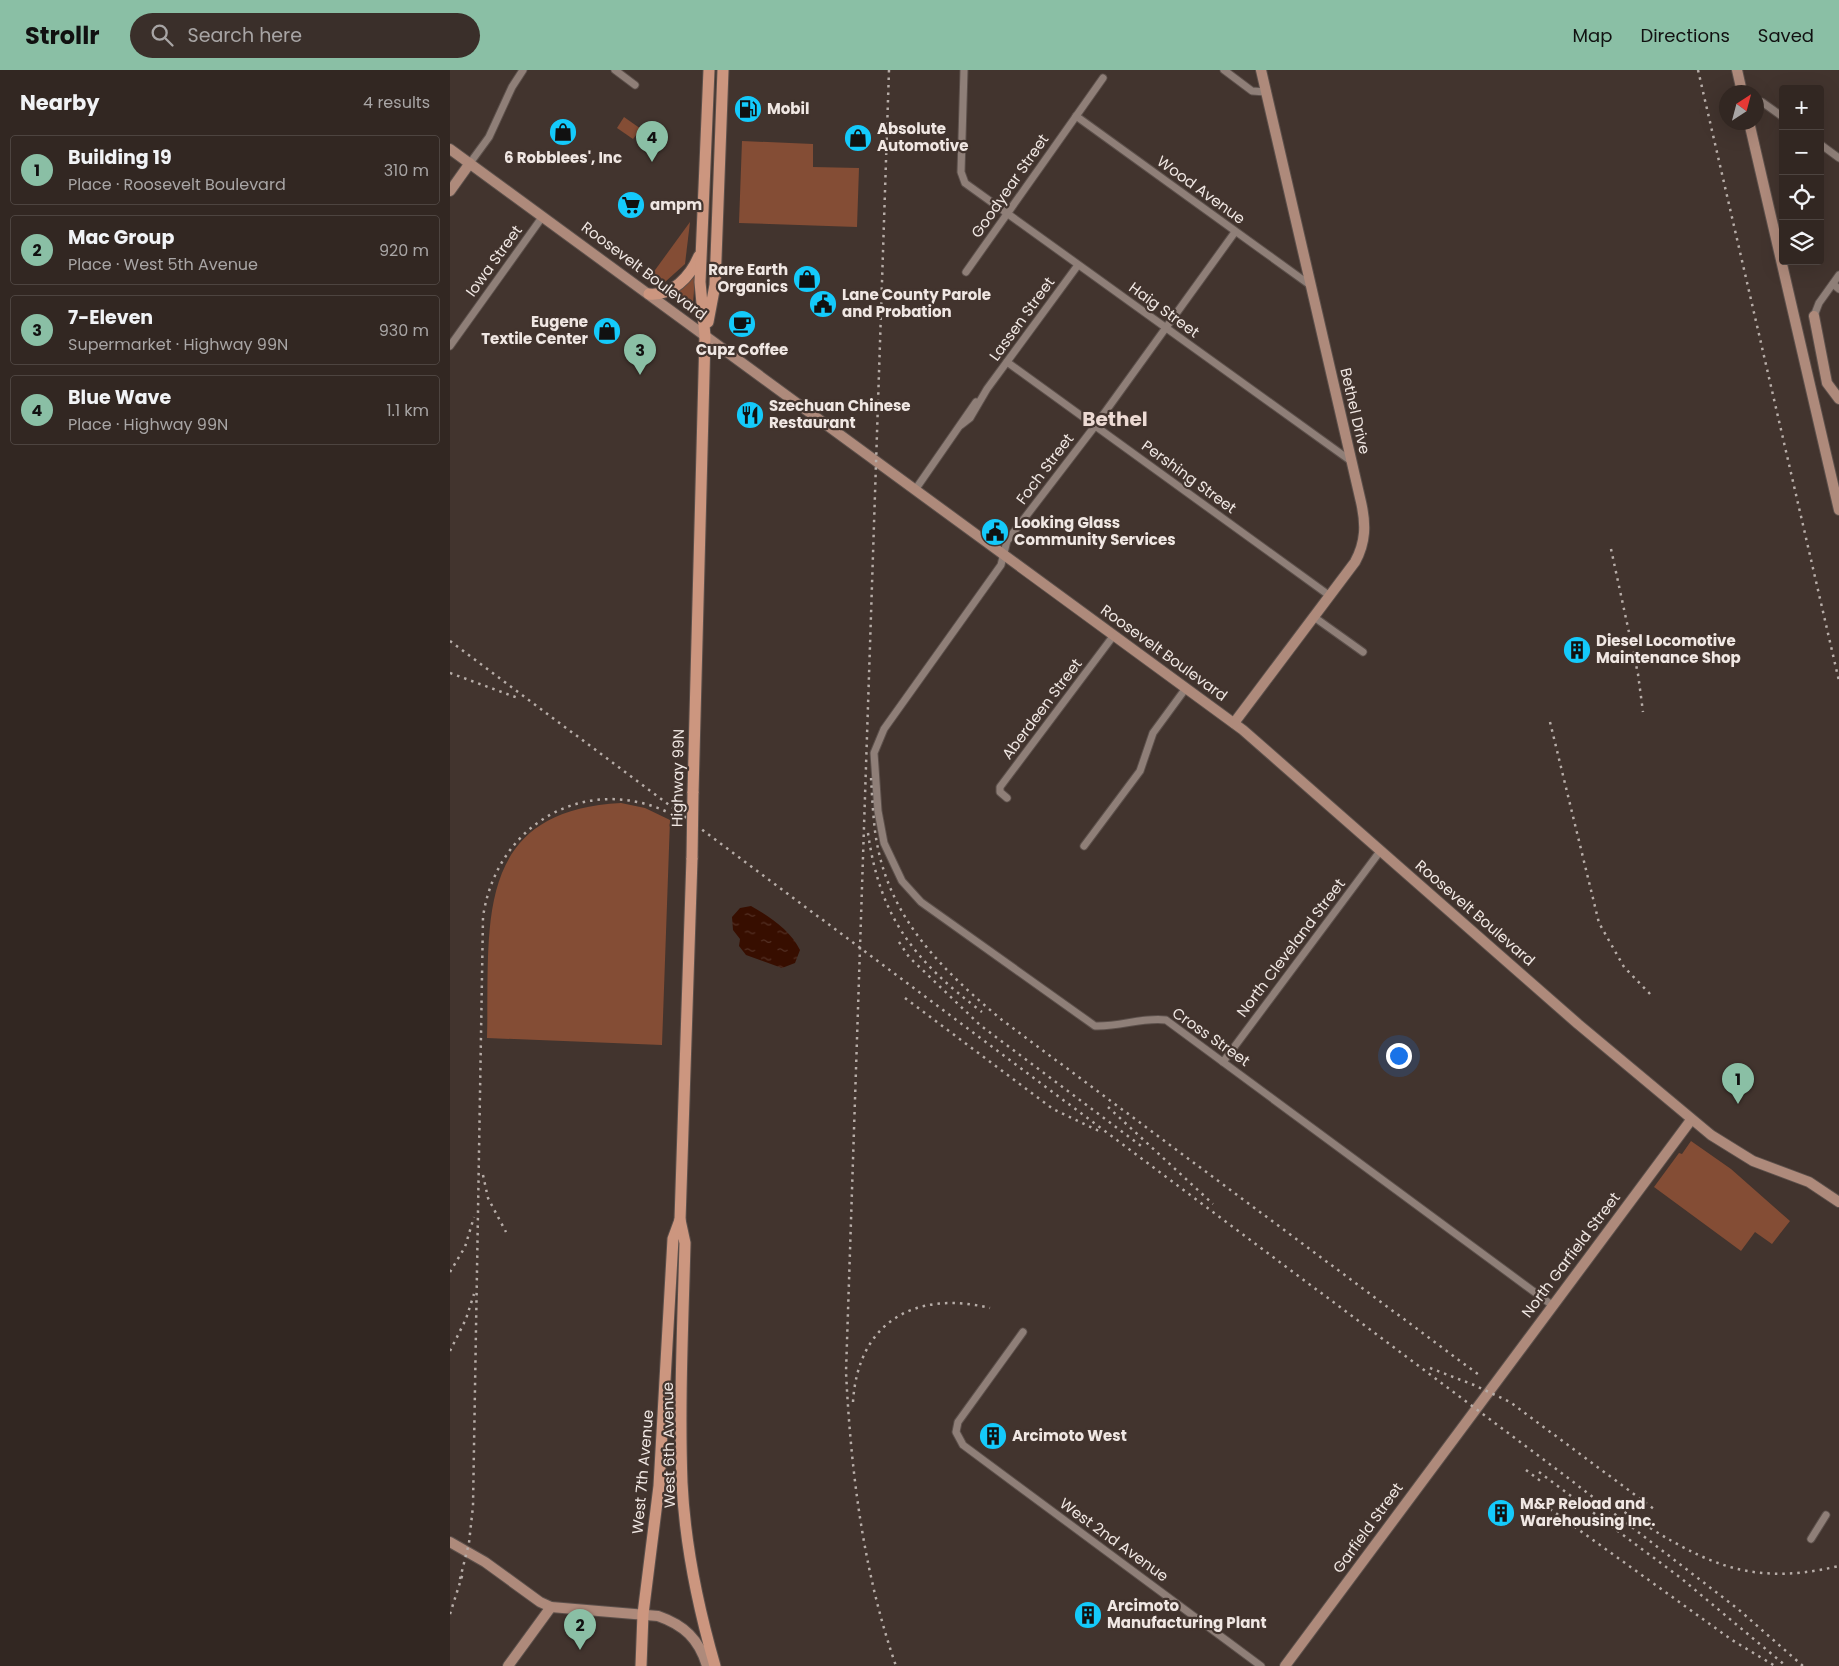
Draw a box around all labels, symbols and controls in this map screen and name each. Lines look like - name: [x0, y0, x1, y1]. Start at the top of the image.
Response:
- search box: [130, 13, 480, 58]
- text: Strollr: [25, 19, 100, 52]
- icon: search: [148, 21, 176, 49]
- text: Search here: [188, 22, 302, 49]
- text: Map: [1573, 23, 1612, 48]
- text: Directions: [1640, 23, 1730, 48]
- text: Saved: [1758, 23, 1814, 48]
- north arrow: [1719, 85, 1764, 130]
- map controls: [1779, 85, 1824, 265]
- button: +: [1779, 85, 1824, 130]
- text: Nearby: [20, 88, 100, 117]
- text: 4 results: [363, 91, 430, 114]
- fuel station icon: Mobil: [733, 94, 763, 124]
- place label: Mobil: [767, 98, 809, 119]
- shop icon: 6 Robblees', Inc: [548, 117, 578, 147]
- place label: Absolute Automotive: [877, 118, 968, 156]
- pin: 4: [636, 121, 668, 162]
- shop icon: Absolute Automotive: [843, 123, 873, 153]
- street label: Goodyear Street: [966, 130, 1053, 242]
- button: −: [1779, 130, 1824, 175]
- text: Building 19: [68, 144, 172, 171]
- place label: 6 Robblees', Inc: [504, 147, 622, 168]
- street label: Wood Avenue: [1153, 150, 1250, 229]
- text: 1: [34, 159, 40, 182]
- text: 310 m: [384, 159, 429, 182]
- text: Place · Roosevelt Boulevard: [68, 173, 286, 196]
- button: locate: [1779, 175, 1824, 220]
- supermarket icon: ampm: [616, 190, 646, 220]
- place label: ampm: [650, 194, 702, 215]
- street label: Roosevelt Boulevard: [577, 216, 711, 325]
- button: layers: [1779, 220, 1824, 265]
- street label: Iowa Street: [461, 221, 527, 301]
- text: Mac Group: [68, 224, 174, 251]
- text: 2: [32, 239, 42, 262]
- text: 920 m: [379, 239, 429, 262]
- text: Place · West 5th Avenue: [68, 253, 258, 276]
- place label: Rare Earth Organics: [708, 259, 788, 297]
- shop icon: Rare Earth Organics: [792, 264, 822, 294]
- street label: Lassen Street: [984, 272, 1059, 365]
- street label: Haig Street: [1125, 277, 1204, 342]
- place label: Lane County Parole and Probation: [842, 284, 991, 322]
- public building icon: Lane County Parole and Probation: [808, 289, 838, 319]
- text: 7-Eleven: [68, 304, 153, 331]
- cafe icon: Cupz Coffee: [727, 309, 757, 339]
- place label: Eugene Textile Center: [481, 311, 589, 349]
- shop icon: Eugene Textile Center: [592, 316, 622, 346]
- text: 3: [32, 319, 42, 342]
- text: 930 m: [379, 319, 429, 342]
- text: Supermarket · Highway 99N: [68, 333, 288, 356]
- pin: 3: [624, 334, 656, 375]
- place label: Cupz Coffee: [696, 339, 788, 360]
- street label: Bethel Drive: [1335, 366, 1376, 456]
- text: Blue Wave: [68, 384, 171, 411]
- place label: Szechuan Chinese Restaurant: [769, 395, 911, 433]
- text: 4: [32, 399, 42, 422]
- text: 1.1 km: [386, 399, 429, 422]
- restaurant icon: Szechuan Chinese Restaurant: [735, 400, 765, 430]
- district label: Bethel: [1082, 405, 1148, 433]
- text: Place · Highway 99N: [68, 413, 228, 436]
- street label: Foch Street: [1011, 429, 1078, 508]
- street label: Pershing Street: [1138, 435, 1241, 518]
- place label: Looking Glass Community Services: [1014, 512, 1176, 550]
- public building icon: Looking Glass Community Services: [980, 517, 1010, 547]
- street label: Roosevelt Boulevard: [1097, 599, 1232, 706]
- place label: Diesel Locomotive Maintenance Shop: [1596, 630, 1741, 668]
- building icon: Diesel Locomotive Maintenance Shop: [1562, 635, 1592, 665]
- street label: Aberdeen Street: [997, 654, 1087, 764]
- street label: Highway 99N: [666, 729, 689, 827]
- street label: Roosevelt Boulevard: [1411, 855, 1540, 970]
- street label: North Cleveland Street: [1231, 874, 1350, 1021]
- street label: Cross Street: [1168, 1002, 1254, 1071]
- your location: [1386, 1043, 1412, 1069]
- pin: 1: [1722, 1063, 1754, 1104]
- street label: North Garfield Street: [1517, 1188, 1625, 1322]
- street label: West 6th Avenue: [657, 1382, 680, 1508]
- street label: West 7th Avenue: [627, 1409, 658, 1535]
- building icon: Arcimoto West: [978, 1421, 1008, 1451]
- place label: Arcimoto West: [1012, 1425, 1127, 1446]
- street label: Garfield Street: [1328, 1478, 1408, 1577]
- street label: West 2nd Avenue: [1056, 1493, 1173, 1586]
- place label: M&P Reload and Warehousing Inc.: [1520, 1493, 1656, 1531]
- building icon: M&P Reload and Warehousing Inc.: [1486, 1498, 1516, 1528]
- place label: Arcimoto Manufacturing Plant: [1107, 1595, 1267, 1633]
- building icon: Arcimoto Manufacturing Plant: [1073, 1600, 1103, 1630]
- pin: 2: [564, 1609, 596, 1650]

